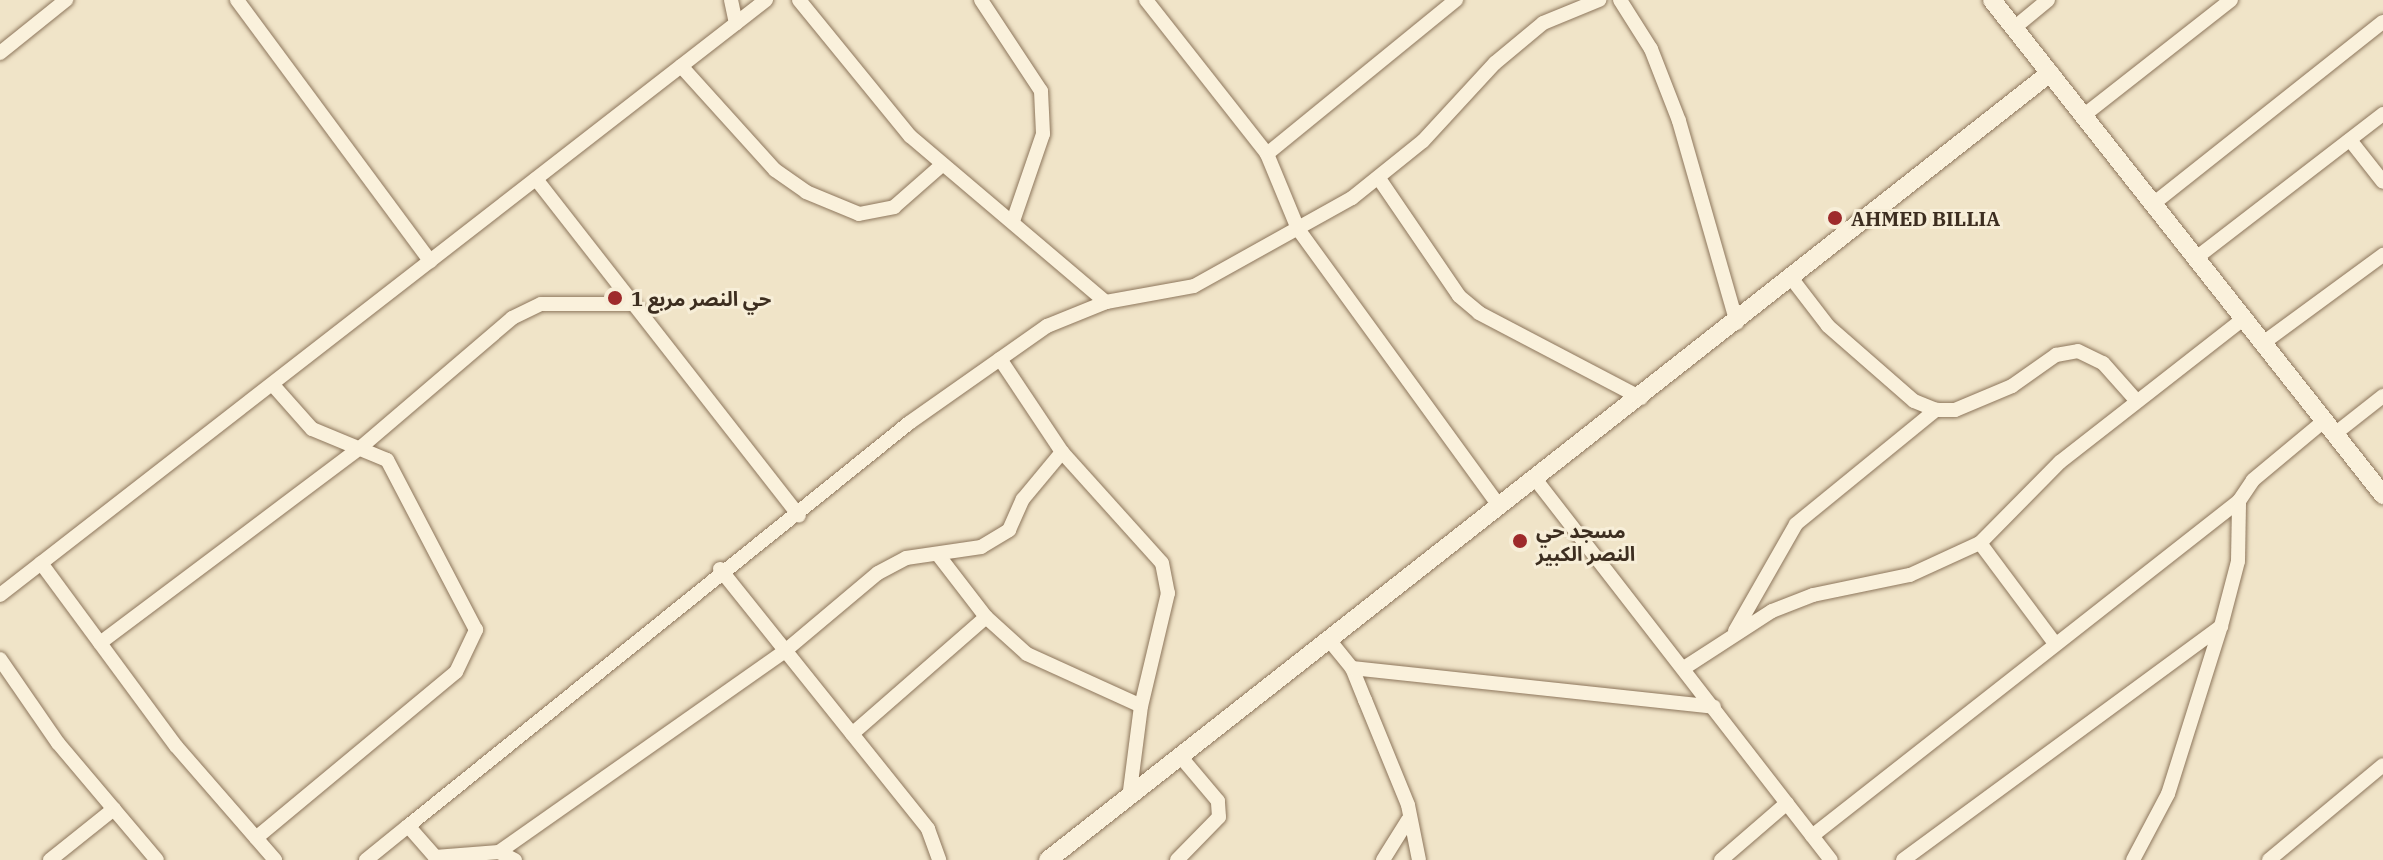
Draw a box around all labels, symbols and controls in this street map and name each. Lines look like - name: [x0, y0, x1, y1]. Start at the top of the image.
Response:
- place label: AHMED BILLIA: [1851, 206, 2000, 230]
- marker: AHMED BILLIA: [1826, 209, 1844, 227]
- place label: حي النصر مربع 1: [631, 286, 771, 310]
- marker: حي النصر مربع 1: [606, 289, 624, 307]
- place label: مسجد حي النصر الكبير: [1536, 518, 1635, 565]
- marker: مسجد حي النصر الكبير: [1511, 532, 1529, 550]

